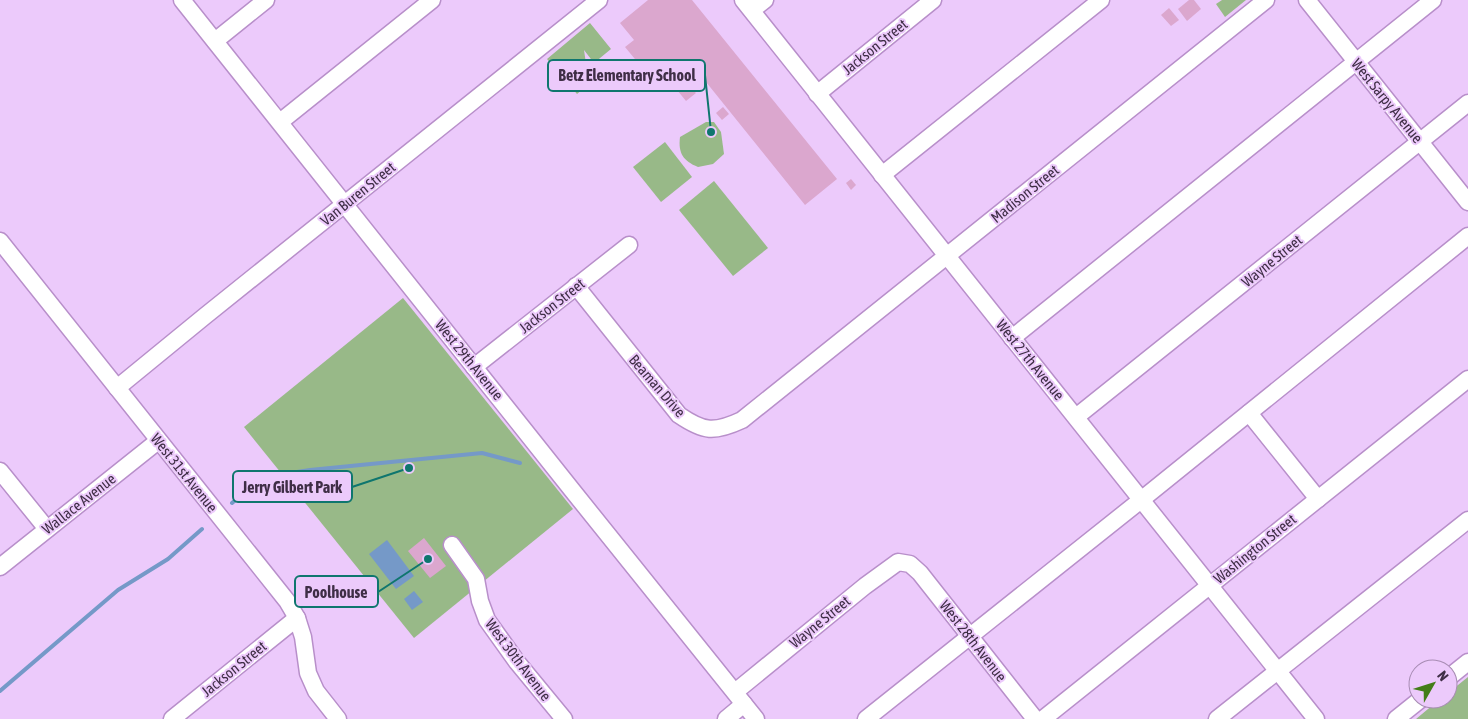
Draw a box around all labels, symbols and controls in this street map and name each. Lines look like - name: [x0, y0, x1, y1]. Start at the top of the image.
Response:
- street label: Jackson Street: [839, 15, 911, 78]
- street label: West Sarpy Avenue: [1348, 55, 1427, 146]
- callout: Betz Elementary School: [548, 60, 705, 91]
- text: Betz Elementary School: [558, 66, 696, 84]
- street label: Van Buren Street: [317, 158, 398, 229]
- street label: Madison Street: [987, 161, 1062, 226]
- street label: Wayne Street: [1238, 231, 1305, 290]
- street label: Jackson Street: [516, 275, 588, 336]
- street label: West 29th Avenue: [432, 316, 507, 403]
- street label: West 27th Avenue: [993, 316, 1068, 403]
- street label: Beaman Drive: [626, 351, 689, 420]
- street label: West 31st Avenue: [148, 430, 221, 516]
- street label: Wallace Avenue: [39, 470, 119, 537]
- callout: Jerry Gilbert Park: [233, 471, 352, 502]
- text: Jerry Gilbert Park: [241, 478, 343, 496]
- street label: Washington Street: [1210, 510, 1299, 587]
- callout: Poolhouse: [295, 576, 378, 607]
- text: Poolhouse: [305, 583, 367, 601]
- street label: Wayne Street: [786, 592, 853, 651]
- street label: West 28th Avenue: [936, 597, 1010, 685]
- street label: West 30th Avenue: [482, 615, 555, 704]
- street label: Jackson Street: [198, 637, 270, 700]
- north arrow: [1408, 659, 1458, 709]
- text: N: [1434, 668, 1452, 684]

